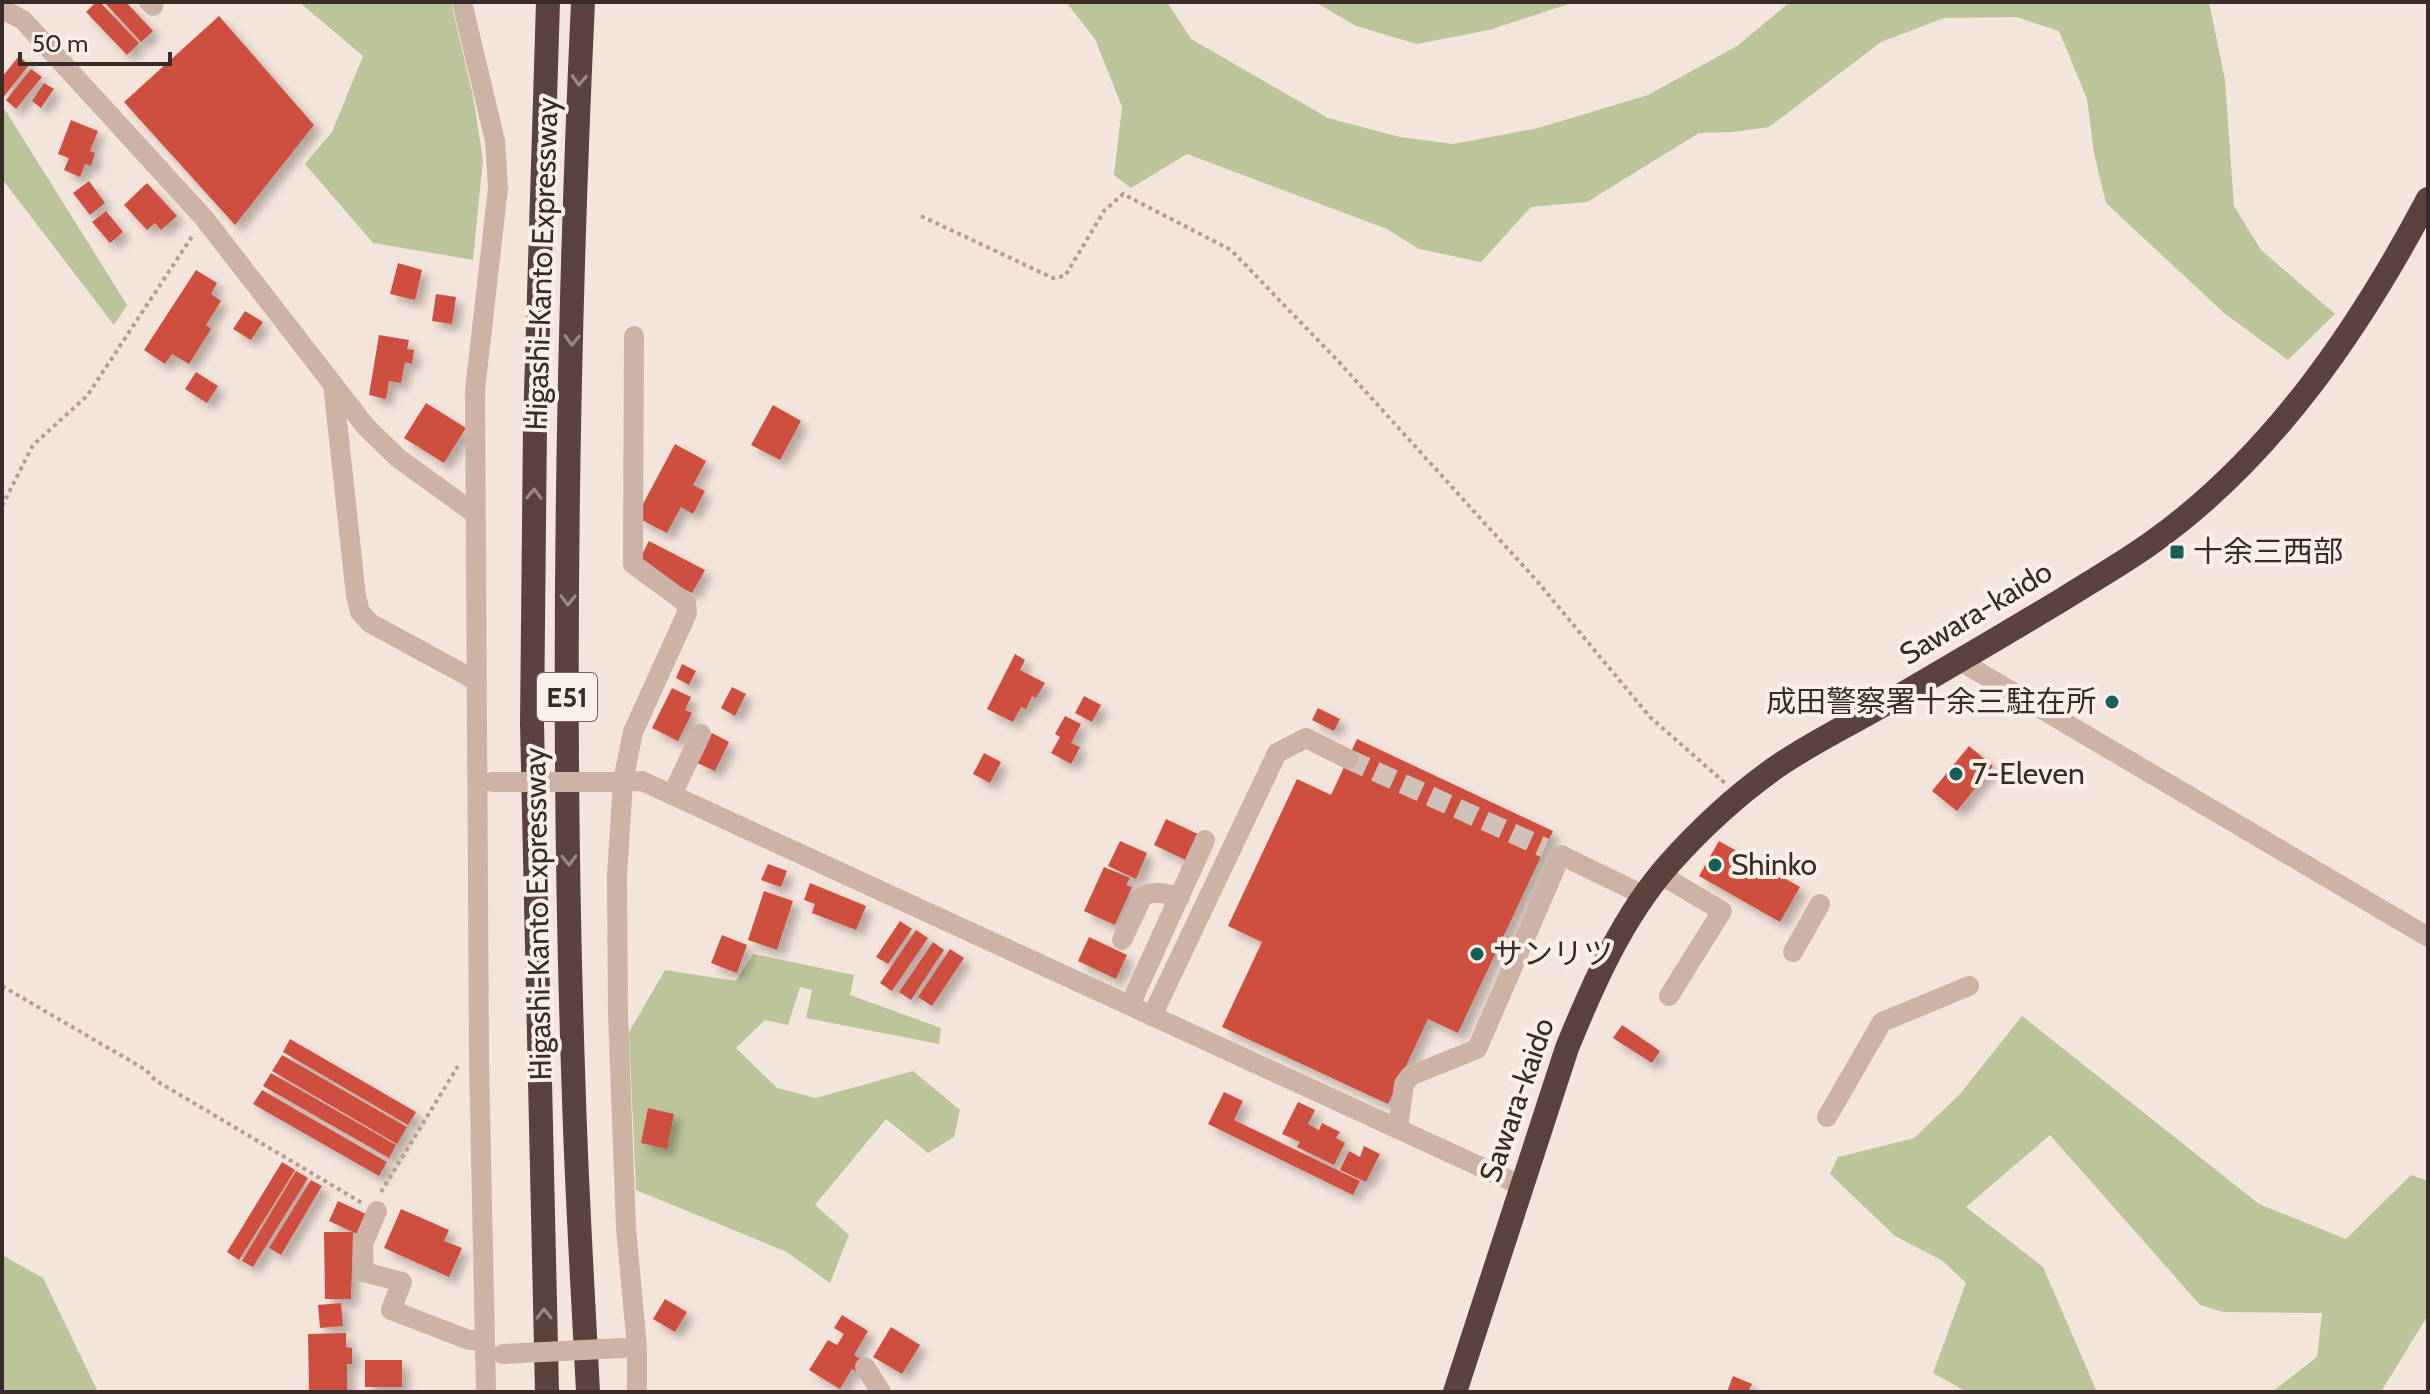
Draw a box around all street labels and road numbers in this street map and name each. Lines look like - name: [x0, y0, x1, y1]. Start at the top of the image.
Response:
- street label: Higashi-Kanto Expressway: [517, 97, 566, 431]
- street label: Sawara-kaido: [1893, 553, 2059, 673]
- road number: E51: [537, 673, 597, 721]
- street label: Higashi-Kanto Expressway: [516, 747, 559, 1081]
- street label: Sawara-kaido: [1471, 1013, 1562, 1187]

